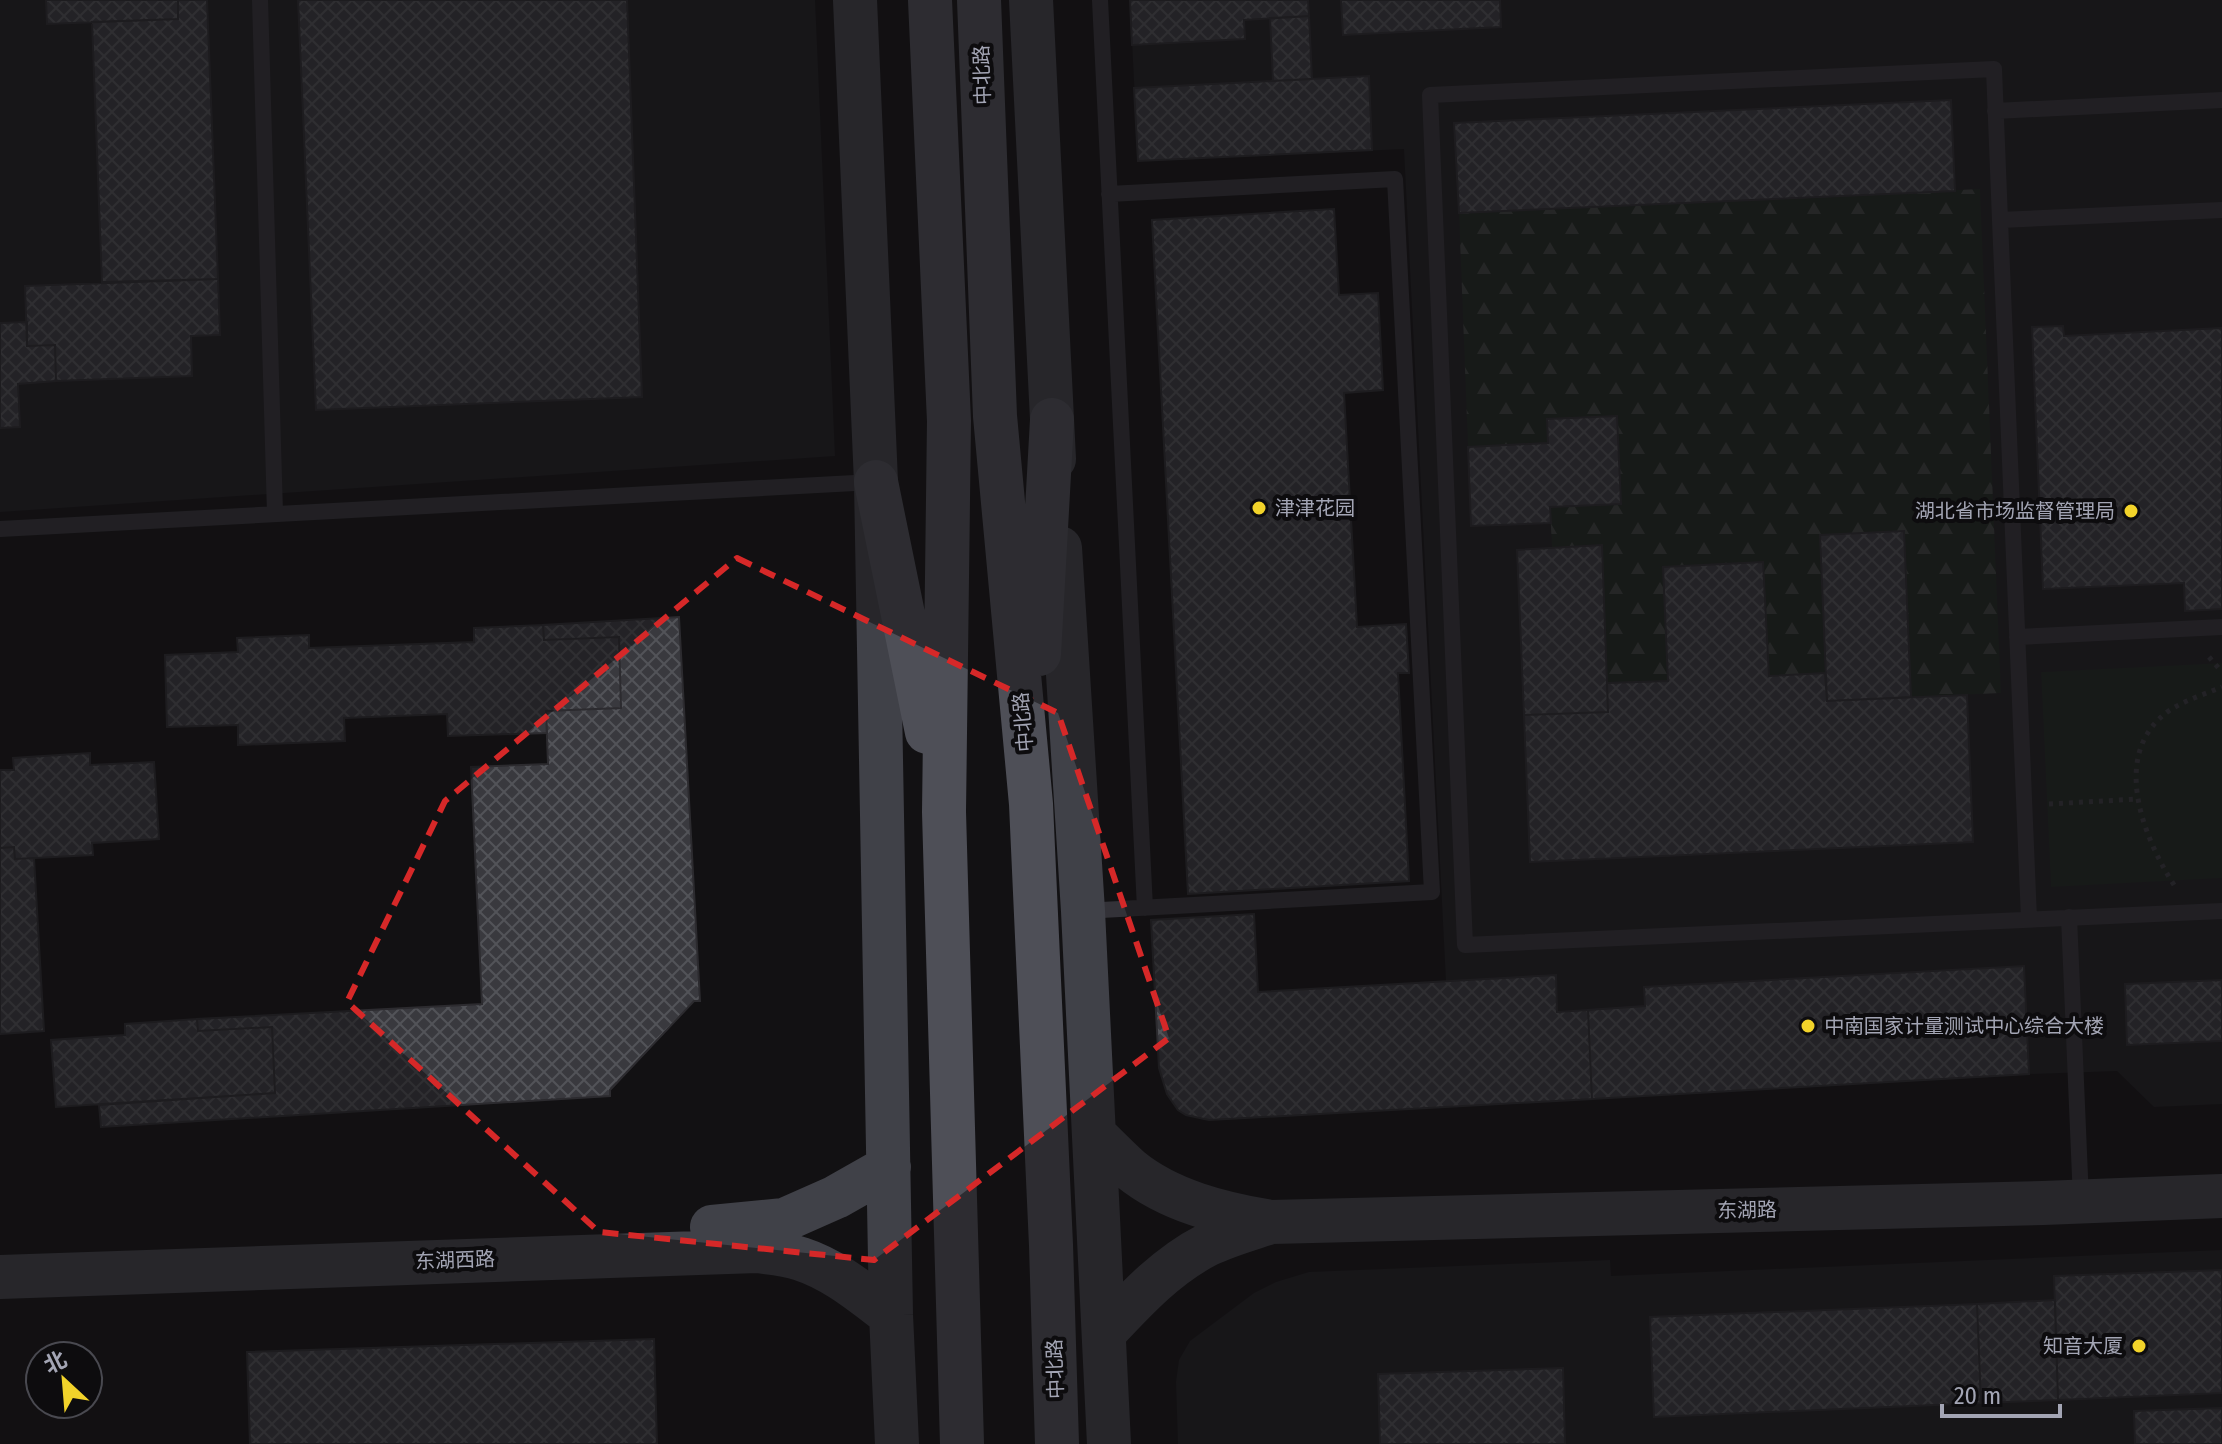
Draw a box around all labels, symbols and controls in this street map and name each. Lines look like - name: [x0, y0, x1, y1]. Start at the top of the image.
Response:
- street label: 中北路: [969, 45, 995, 105]
- place label: 津津花园: [1275, 496, 1355, 520]
- marker: 津津花园: [1250, 499, 1268, 517]
- place label: 湖北省市场监督管理局: [1915, 499, 2115, 523]
- marker: 湖北省市场监督管理局: [2122, 502, 2140, 520]
- street label: 中北路: [1008, 691, 1038, 753]
- place label: 中南国家计量测试中心综合大楼: [1824, 1014, 2104, 1038]
- marker: 中南国家计量测试中心综合大楼: [1799, 1017, 1817, 1035]
- street label: 东湖路: [1717, 1197, 1777, 1223]
- street label: 东湖西路: [415, 1247, 495, 1273]
- place label: 知音大厦: [2043, 1334, 2123, 1358]
- marker: 知音大厦: [2130, 1337, 2148, 1355]
- street label: 中北路: [1042, 1339, 1068, 1399]
- north arrow: [24, 1340, 104, 1420]
- text: 北: [40, 1346, 71, 1379]
- scale bar: [1942, 1368, 2060, 1418]
- text: 20 m: [1954, 1382, 2001, 1410]

